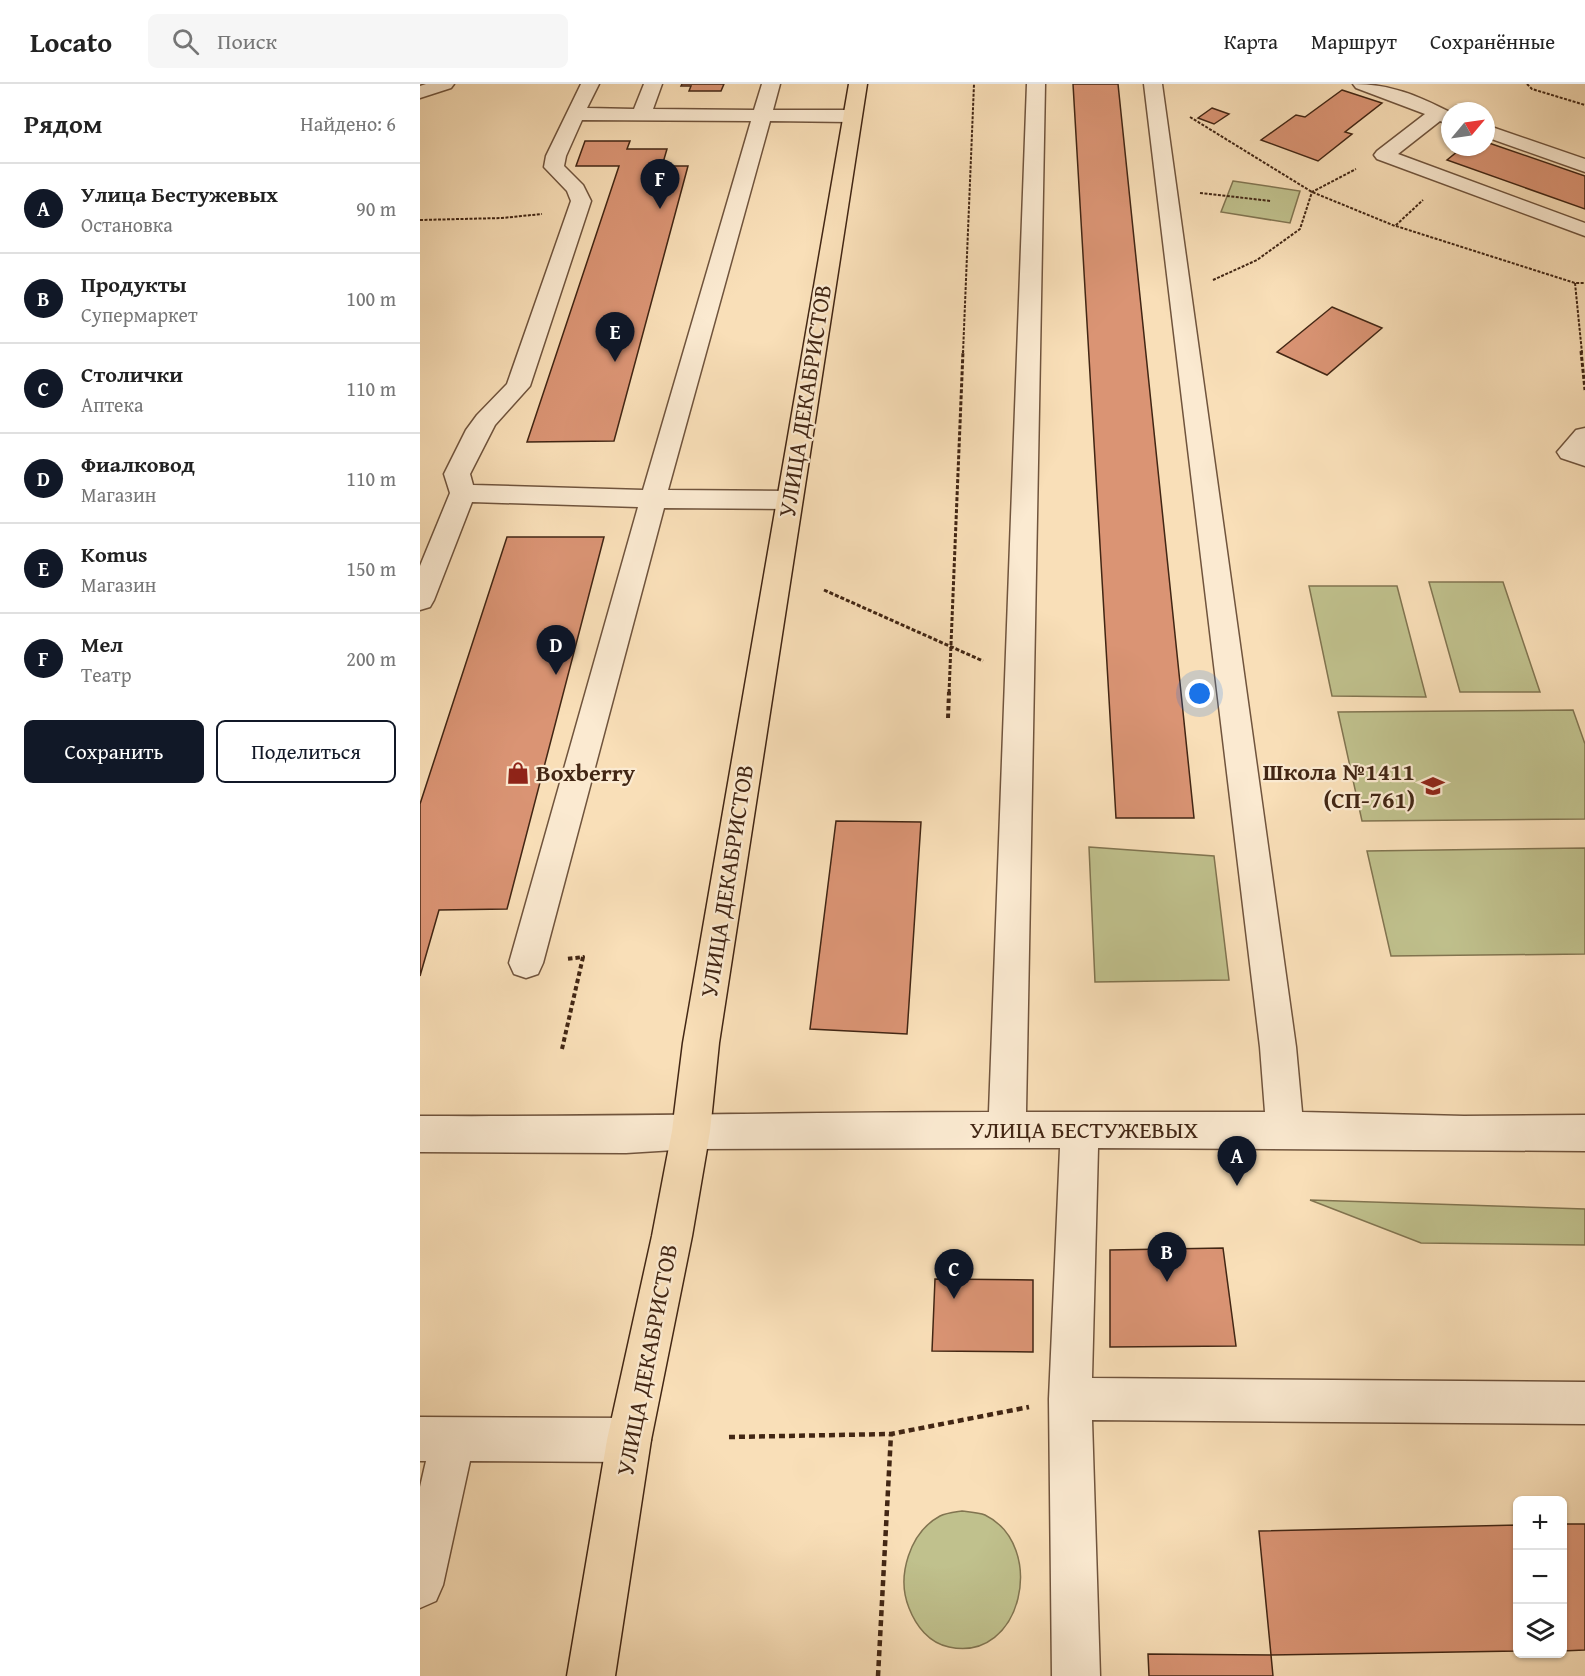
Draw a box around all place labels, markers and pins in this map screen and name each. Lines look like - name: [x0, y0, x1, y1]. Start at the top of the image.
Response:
- pin: F: [640, 160, 680, 209]
- pin: E: [596, 312, 634, 362]
- pin: D: [536, 626, 576, 675]
- place label: Школа №1411 (СП-761): [1263, 754, 1415, 817]
- place label: Boxberry: [536, 755, 636, 790]
- shop icon: Boxberry: [505, 760, 531, 786]
- school or university icon: Школа №1411 (СП-761): [1420, 773, 1446, 799]
- pin: A: [1218, 1136, 1256, 1186]
- pin: B: [1148, 1232, 1186, 1282]
- pin: C: [934, 1250, 974, 1299]

